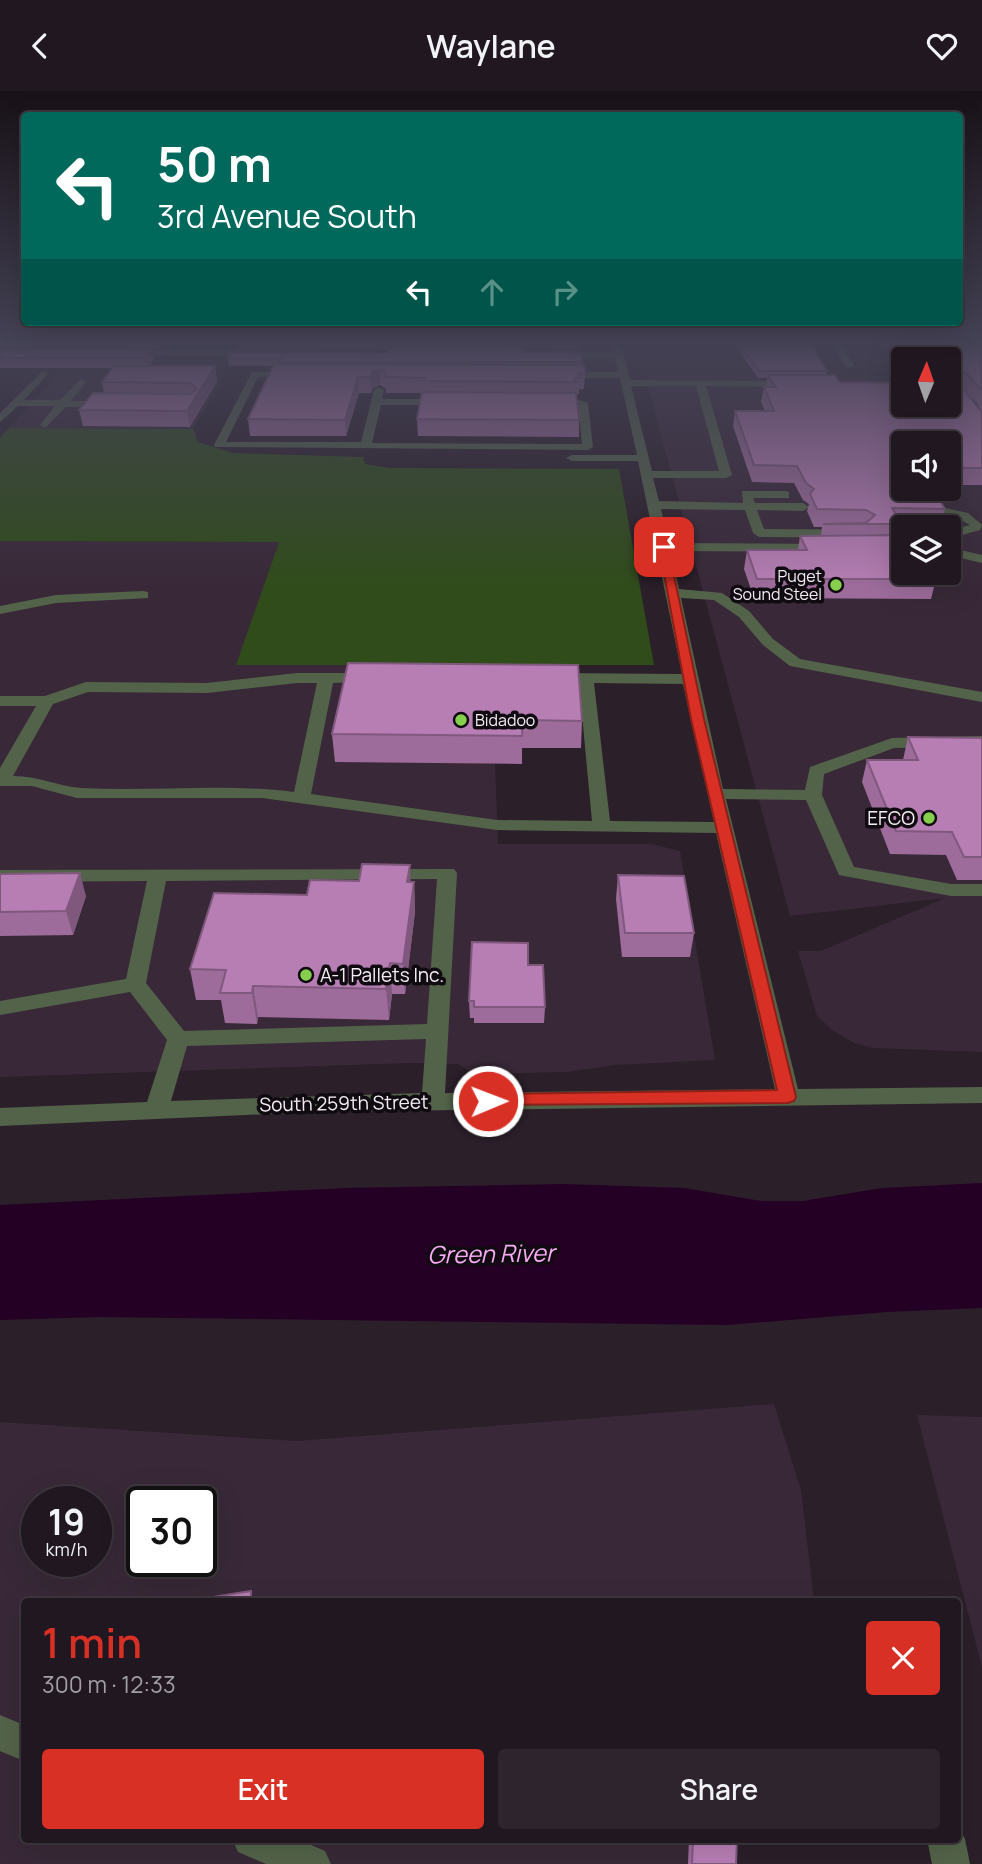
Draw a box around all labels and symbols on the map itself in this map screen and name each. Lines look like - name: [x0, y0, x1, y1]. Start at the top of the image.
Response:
- north arrow: [891, 347, 961, 417]
- pin: [634, 517, 694, 577]
- place label: Puget Sound Steel: [733, 565, 822, 605]
- marker: Puget Sound Steel: [828, 577, 844, 593]
- place label: Bidadoo: [475, 709, 535, 731]
- marker: Bidadoo: [453, 712, 469, 728]
- place label: EFCO: [867, 805, 915, 831]
- marker: EFCO: [921, 810, 937, 826]
- place label: A-1 Pallets Inc.: [320, 962, 444, 988]
- marker: A-1 Pallets Inc.: [298, 967, 314, 983]
- position arrow: [451, 1064, 525, 1138]
- street label: South 259th Street: [259, 1089, 429, 1117]
- water label: Green River: [427, 1235, 558, 1271]
- speed limit sign: 30: [126, 1486, 217, 1577]

